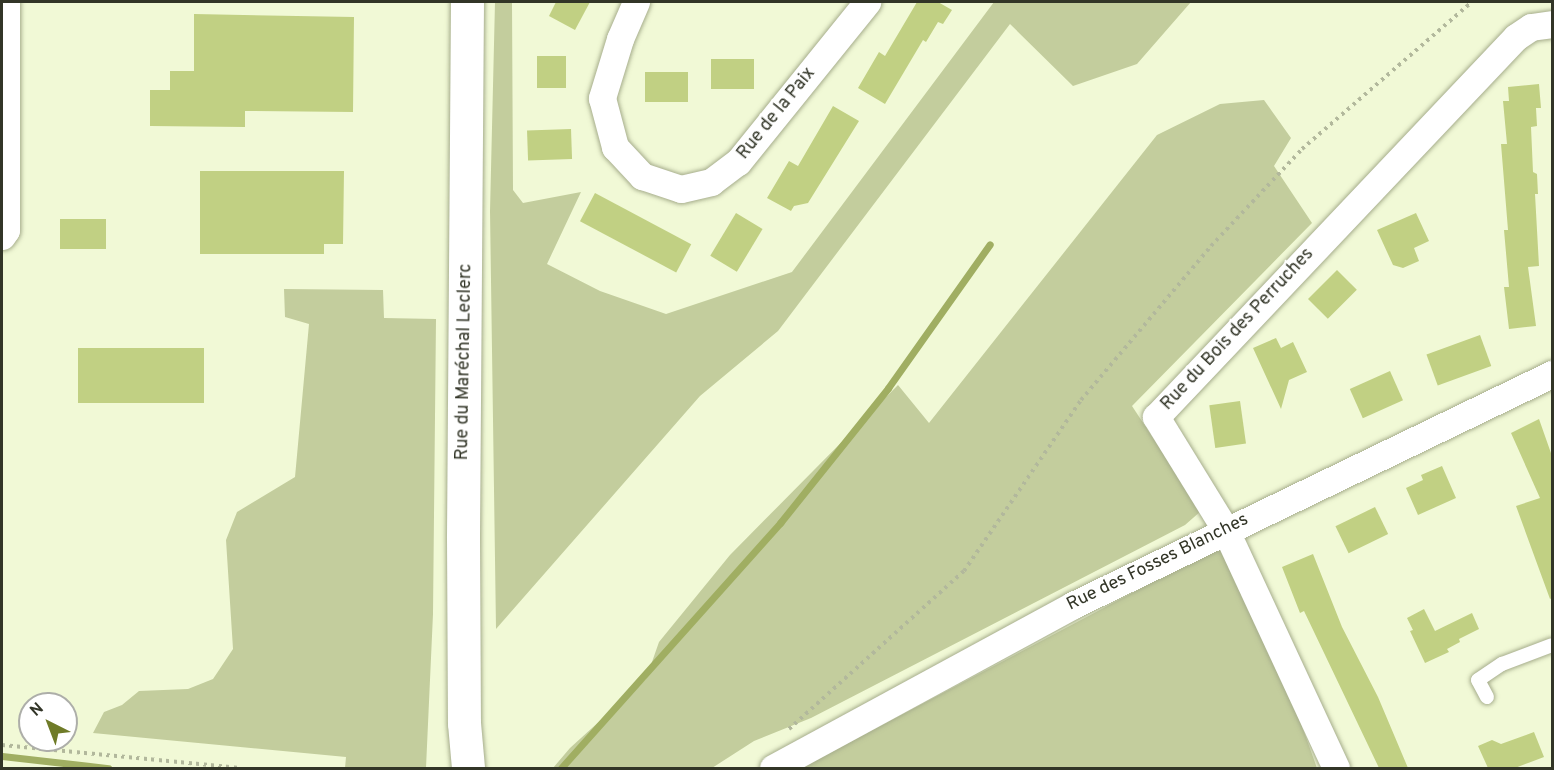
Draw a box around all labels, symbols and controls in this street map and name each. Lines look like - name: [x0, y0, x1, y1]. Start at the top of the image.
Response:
- street label: Rue de la Paix: [733, 64, 821, 164]
- street label: Rue du Bois des Perruches: [1157, 244, 1319, 416]
- street label: Rue du Maréchal Leclerc: [452, 263, 478, 461]
- street label: Rue des Fosses Blanches: [1064, 510, 1252, 616]
- north arrow: [18, 692, 78, 752]
- text: N: [26, 699, 48, 721]

